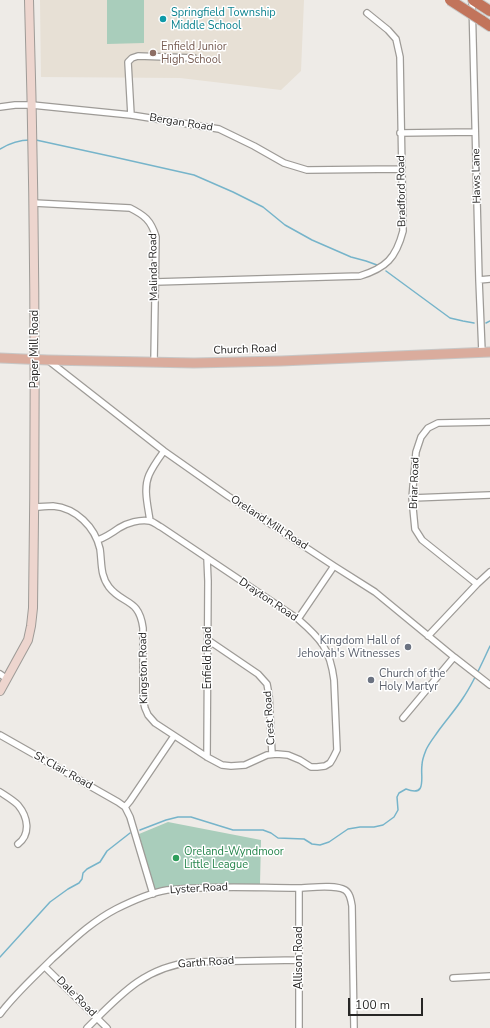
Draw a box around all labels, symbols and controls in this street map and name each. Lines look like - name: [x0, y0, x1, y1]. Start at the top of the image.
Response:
- place label: Springfield Township Middle School: [171, 6, 276, 32]
- marker: Springfield Township Middle School: [158, 14, 168, 24]
- place label: Enfield Junior High School: [161, 40, 227, 66]
- marker: Enfield Junior High School: [148, 48, 158, 58]
- street label: Bergan Road: [148, 111, 214, 135]
- street label: Haws Lane: [470, 148, 484, 204]
- street label: Bradford Road: [395, 155, 409, 227]
- street label: Malinda Road: [147, 233, 161, 301]
- street label: Paper Mill Road: [28, 310, 42, 388]
- street label: Church Road: [213, 342, 277, 358]
- street label: Briar Road: [407, 457, 423, 509]
- street label: Oreland Mill Road: [228, 493, 310, 553]
- street label: Drayton Road: [236, 575, 300, 625]
- street label: Enfield Road: [201, 627, 215, 689]
- street label: Kingston Road: [137, 632, 151, 704]
- place label: Kingdom Hall of Jehovah's Witnesses: [298, 634, 400, 660]
- marker: Kingdom Hall of Jehovah's Witnesses: [403, 642, 413, 652]
- place label: Church of the Holy Martyr: [379, 667, 445, 693]
- marker: Church of the Holy Martyr: [366, 675, 376, 685]
- street label: Crest Road: [262, 690, 278, 746]
- street label: St Clair Road: [31, 750, 95, 792]
- place label: Oreland-Wyndmoor Little League: [184, 845, 284, 871]
- marker: Oreland-Wyndmoor Little League: [171, 853, 181, 863]
- street label: Lyster Road: [170, 881, 228, 897]
- street label: Allison Road: [292, 926, 306, 990]
- street label: Garth Road: [177, 954, 235, 972]
- street label: Dale Road: [53, 974, 99, 1020]
- scale bar: [350, 990, 425, 1016]
- text: 100 m: [355, 997, 390, 1013]

